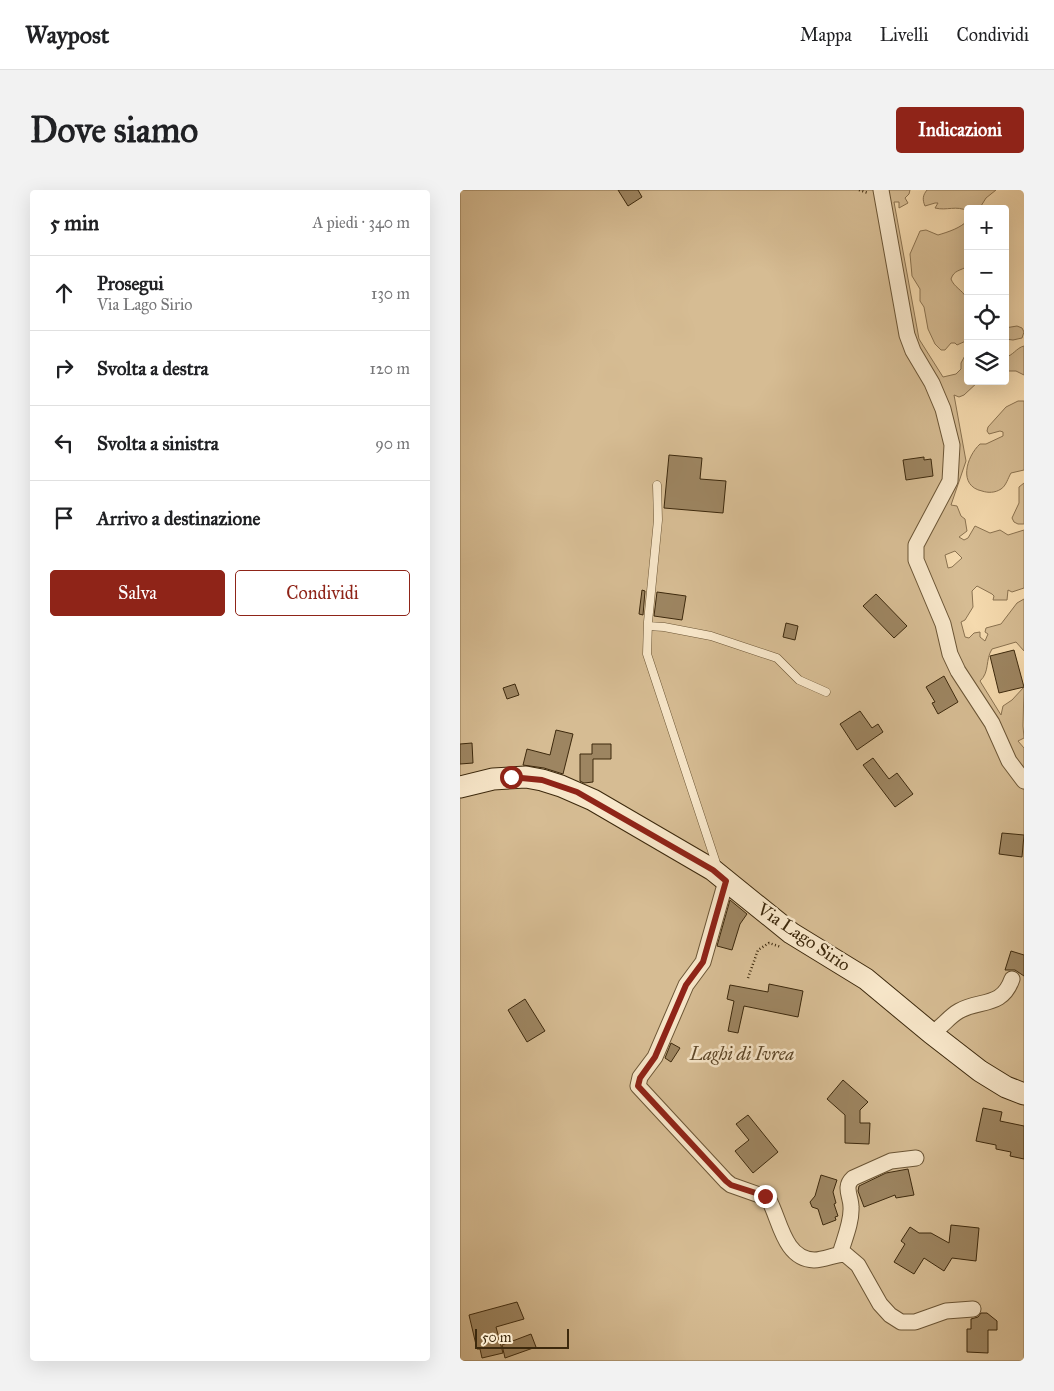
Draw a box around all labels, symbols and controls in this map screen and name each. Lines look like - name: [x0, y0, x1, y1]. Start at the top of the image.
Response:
- text: Waypost: [25, 20, 109, 50]
- text: Mappa: [800, 24, 852, 46]
- text: Livelli: [880, 24, 928, 46]
- text: Condividi: [956, 24, 1029, 46]
- button: Indicazioni: [896, 107, 1024, 153]
- text: Dove siamo: [30, 109, 198, 152]
- map controls: [964, 205, 1009, 385]
- button: +: [964, 205, 1009, 250]
- text: 5 min: [50, 210, 99, 236]
- text: A piedi · 340 m: [312, 213, 410, 232]
- button: −: [964, 250, 1009, 295]
- text: Prosegui: [97, 272, 164, 295]
- icon: ahead: [50, 279, 78, 307]
- text: 130 m: [371, 284, 410, 303]
- text: Via Lago Sirio: [97, 295, 193, 314]
- button: locate: [964, 295, 1009, 340]
- button: layers: [964, 340, 1009, 385]
- icon: right: [50, 354, 78, 382]
- text: Svolta a destra: [97, 357, 209, 380]
- text: 120 m: [370, 359, 410, 378]
- icon: left: [50, 429, 78, 457]
- text: Svolta a sinistra: [97, 432, 219, 455]
- text: 90 m: [375, 434, 410, 453]
- icon: arrive: [50, 504, 78, 532]
- text: Arrivo a destinazione: [97, 507, 260, 530]
- button: Salva: [50, 570, 225, 616]
- button: Condividi: [235, 570, 410, 616]
- route start: [500, 766, 523, 789]
- street label: Via Lago Sirio: [752, 897, 855, 977]
- park label: Laghi di Ivrea: [689, 1043, 794, 1065]
- route end: [754, 1185, 777, 1208]
- scale bar: [475, 1326, 569, 1349]
- text: 50 m: [482, 1329, 511, 1346]

